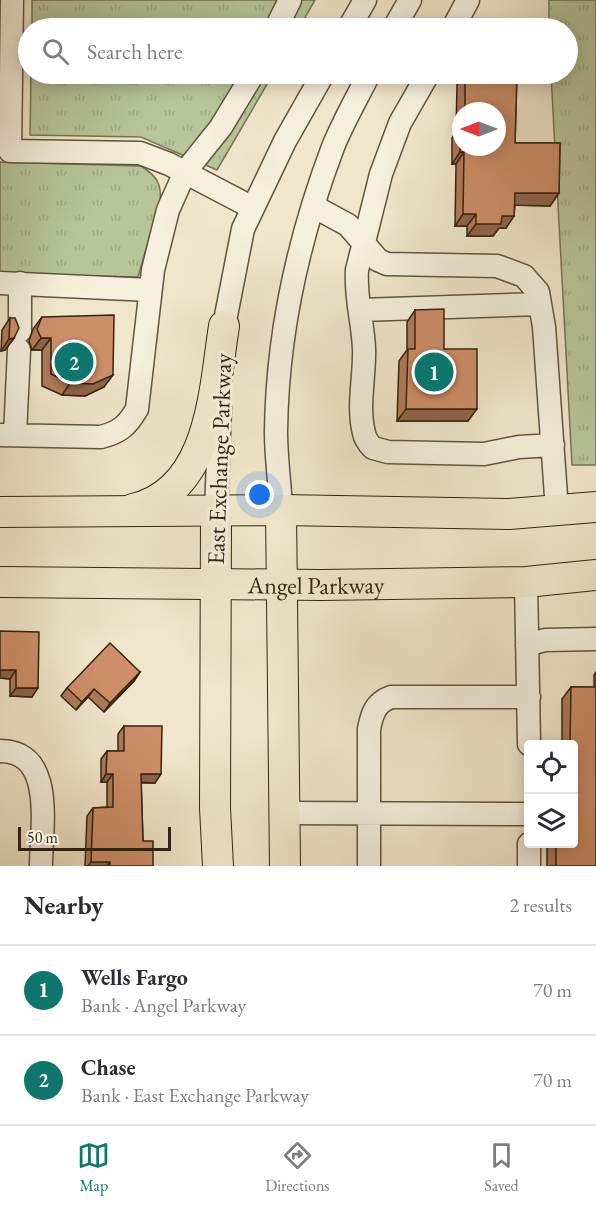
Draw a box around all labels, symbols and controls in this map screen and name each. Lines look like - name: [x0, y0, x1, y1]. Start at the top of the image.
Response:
- search box: [18, 18, 578, 84]
- icon: search: [39, 35, 72, 68]
- text: Search here: [87, 37, 182, 66]
- north arrow: [452, 102, 506, 156]
- pin: 2: [54, 340, 94, 385]
- pin: 1: [414, 350, 454, 394]
- street label: East Exchange Parkway: [200, 352, 238, 565]
- your location: [245, 480, 274, 509]
- street label: Angel Parkway: [247, 569, 385, 601]
- map controls: [524, 740, 578, 848]
- button: locate: [524, 740, 578, 794]
- button: layers: [524, 794, 578, 848]
- scale bar: [18, 824, 171, 852]
- text: 50 m: [27, 827, 58, 848]
- text: Nearby: [24, 888, 104, 922]
- text: 2 results: [509, 892, 572, 918]
- text: Wells Fargo: [81, 963, 188, 992]
- text: 1: [38, 977, 49, 1003]
- text: 70 m: [533, 977, 572, 1003]
- text: Bank · Angel Parkway: [81, 992, 246, 1018]
- text: Chase: [81, 1053, 136, 1082]
- text: 2: [38, 1067, 49, 1093]
- text: 70 m: [533, 1067, 572, 1093]
- text: Bank · East Exchange Parkway: [81, 1082, 309, 1108]
- tab: Map: [77, 1139, 110, 1196]
- tab: Directions: [265, 1139, 330, 1196]
- tab: Saved: [484, 1139, 519, 1196]

